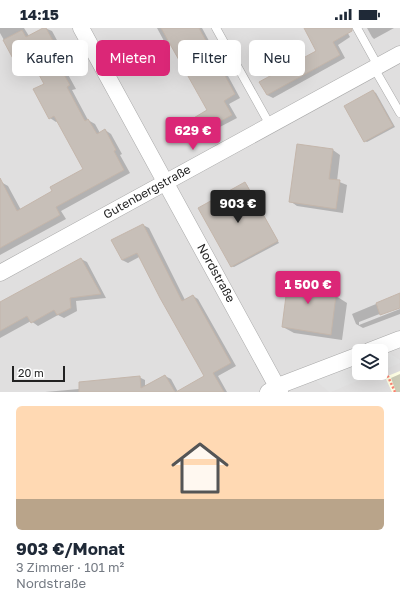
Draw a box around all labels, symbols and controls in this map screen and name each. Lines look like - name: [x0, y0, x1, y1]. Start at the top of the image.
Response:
- text: 14:15: [20, 5, 59, 23]
- chip: Kaufen: [12, 40, 88, 76]
- chip: Mieten: [96, 40, 170, 76]
- chip: Filter: [178, 40, 241, 76]
- chip: Neu: [249, 40, 305, 76]
- pin: 629 €: [165, 117, 221, 151]
- text: 629 €: [175, 122, 211, 138]
- street label: Gutenbergstraße: [100, 161, 193, 222]
- pin: 903 €: [210, 190, 266, 224]
- text: 903 €: [219, 195, 257, 211]
- street label: Nordstraße: [194, 241, 239, 305]
- pin: 1 500 €: [271, 271, 345, 305]
- text: 1 500 €: [284, 276, 332, 292]
- map controls: [352, 344, 388, 380]
- button: layers: [352, 344, 388, 380]
- scale bar: [12, 364, 65, 383]
- text: 20 m: [18, 366, 44, 379]
- icon: home: [164, 432, 236, 504]
- text: 903 €/Monat: [16, 538, 125, 559]
- text: 3 Zimmer · 101 m²: [16, 559, 124, 575]
- text: Nordstraße: [16, 575, 86, 591]

